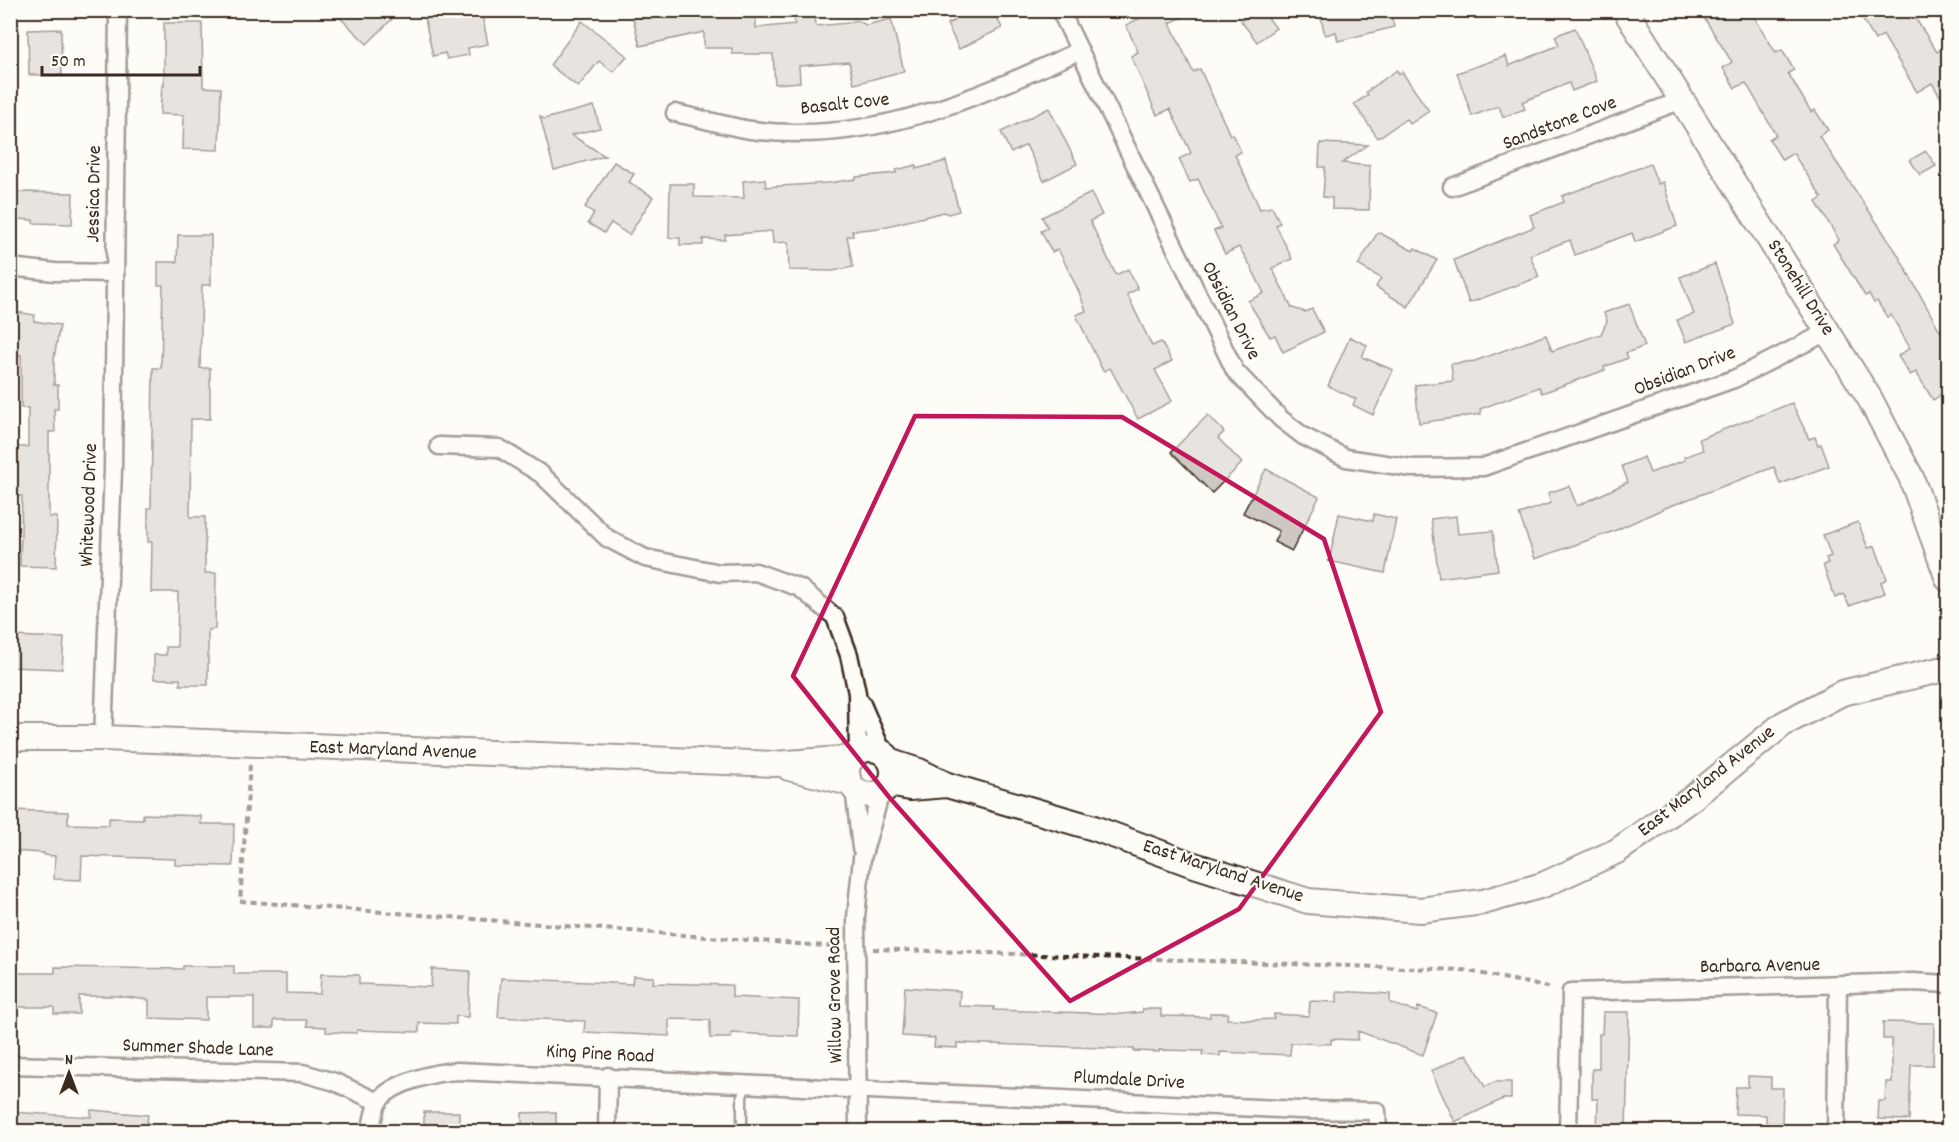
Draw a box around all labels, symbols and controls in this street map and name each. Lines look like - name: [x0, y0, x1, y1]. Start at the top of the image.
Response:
- scale bar: [42, 39, 200, 77]
- text: 50 m: [51, 50, 86, 75]
- street label: Basalt Cove: [799, 86, 891, 124]
- street label: Sandstone Cove: [1499, 89, 1621, 159]
- street label: Jessica Drive: [80, 145, 110, 243]
- street label: Stonehill Drive: [1759, 235, 1841, 342]
- street label: Obsidian Drive: [1193, 257, 1267, 365]
- street label: Obsidian Drive: [1630, 340, 1740, 404]
- street label: Whitewood Drive: [74, 443, 106, 567]
- street label: East Maryland Avenue: [1632, 719, 1782, 845]
- street label: East Maryland Avenue: [309, 734, 477, 768]
- street label: East Maryland Avenue: [1139, 833, 1307, 911]
- street label: Willow Grove Road: [821, 926, 851, 1064]
- street label: Barbara Avenue: [1700, 952, 1821, 982]
- street label: Summer Shade Lane: [122, 1032, 274, 1066]
- street label: King Pine Road: [545, 1038, 655, 1072]
- north arrow: [39, 1043, 99, 1103]
- text: N: [65, 1049, 73, 1072]
- street label: Plumdale Drive: [1073, 1064, 1186, 1098]

